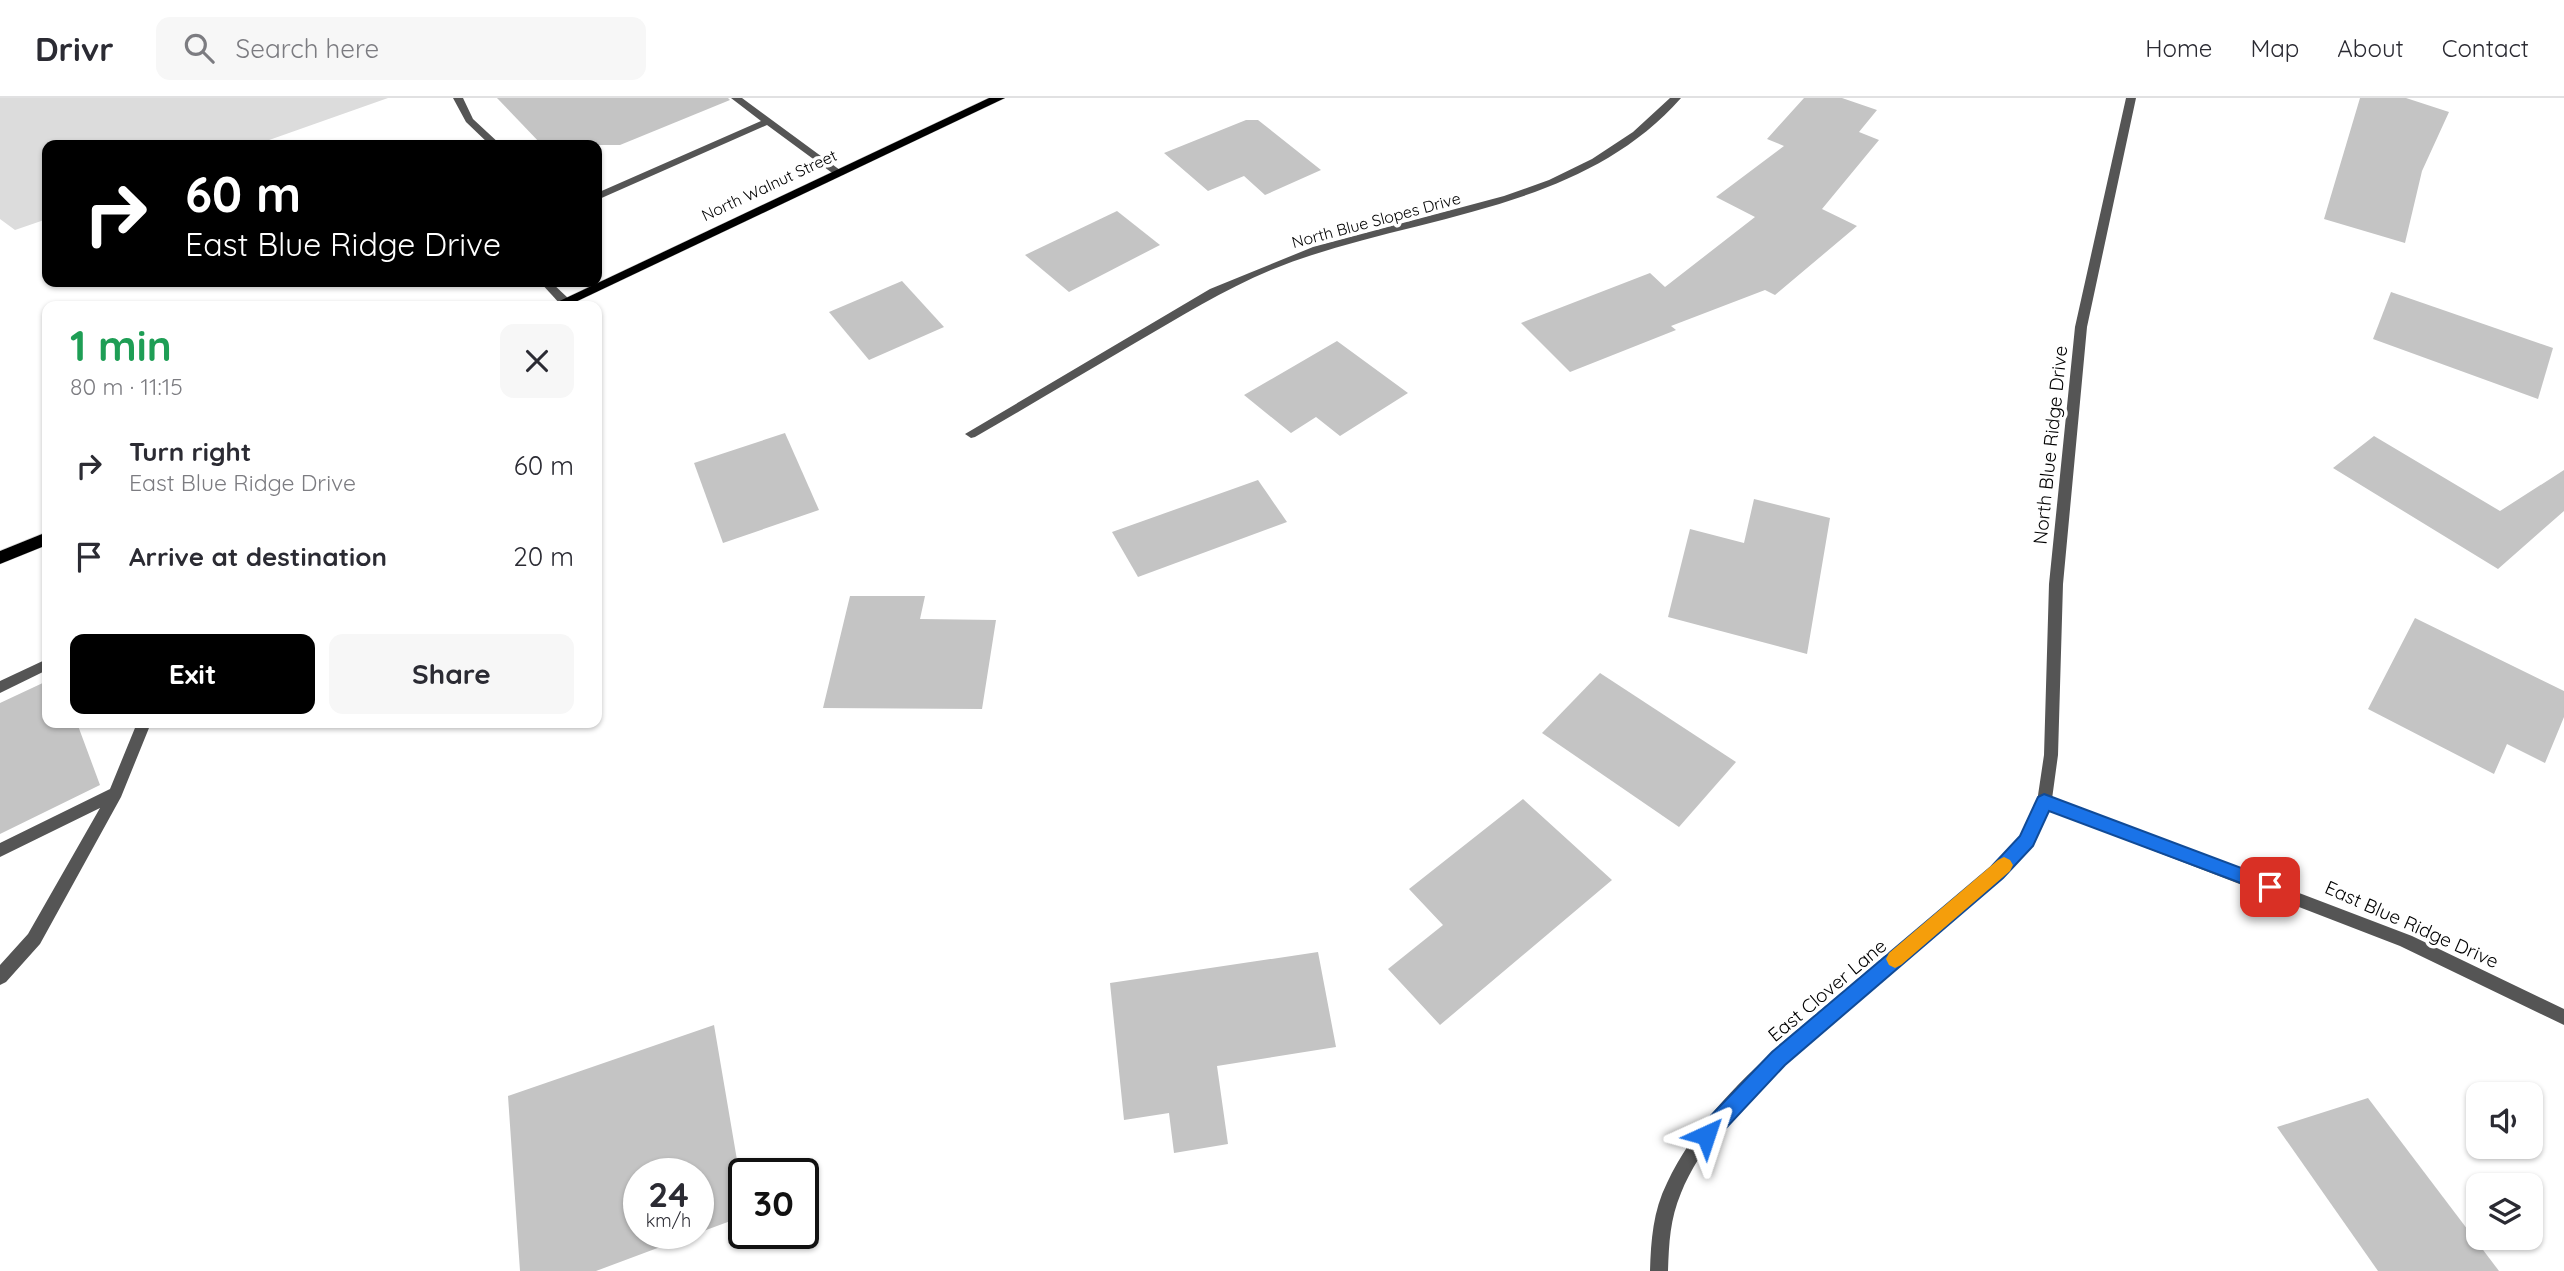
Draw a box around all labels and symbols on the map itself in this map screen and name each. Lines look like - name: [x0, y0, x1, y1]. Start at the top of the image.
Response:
- street label: North Walnut Street: [698, 145, 840, 225]
- street label: North Blue Slopes Drive: [1289, 188, 1463, 252]
- street label: North Blue Ridge Drive: [2028, 344, 2072, 546]
- pin: [2240, 857, 2300, 917]
- street label: East Blue Ridge Drive: [2321, 875, 2503, 973]
- street label: East Clover Lane: [1763, 933, 1891, 1047]
- position arrow: [1669, 1098, 1743, 1172]
- speed limit sign: 30: [728, 1158, 819, 1249]

